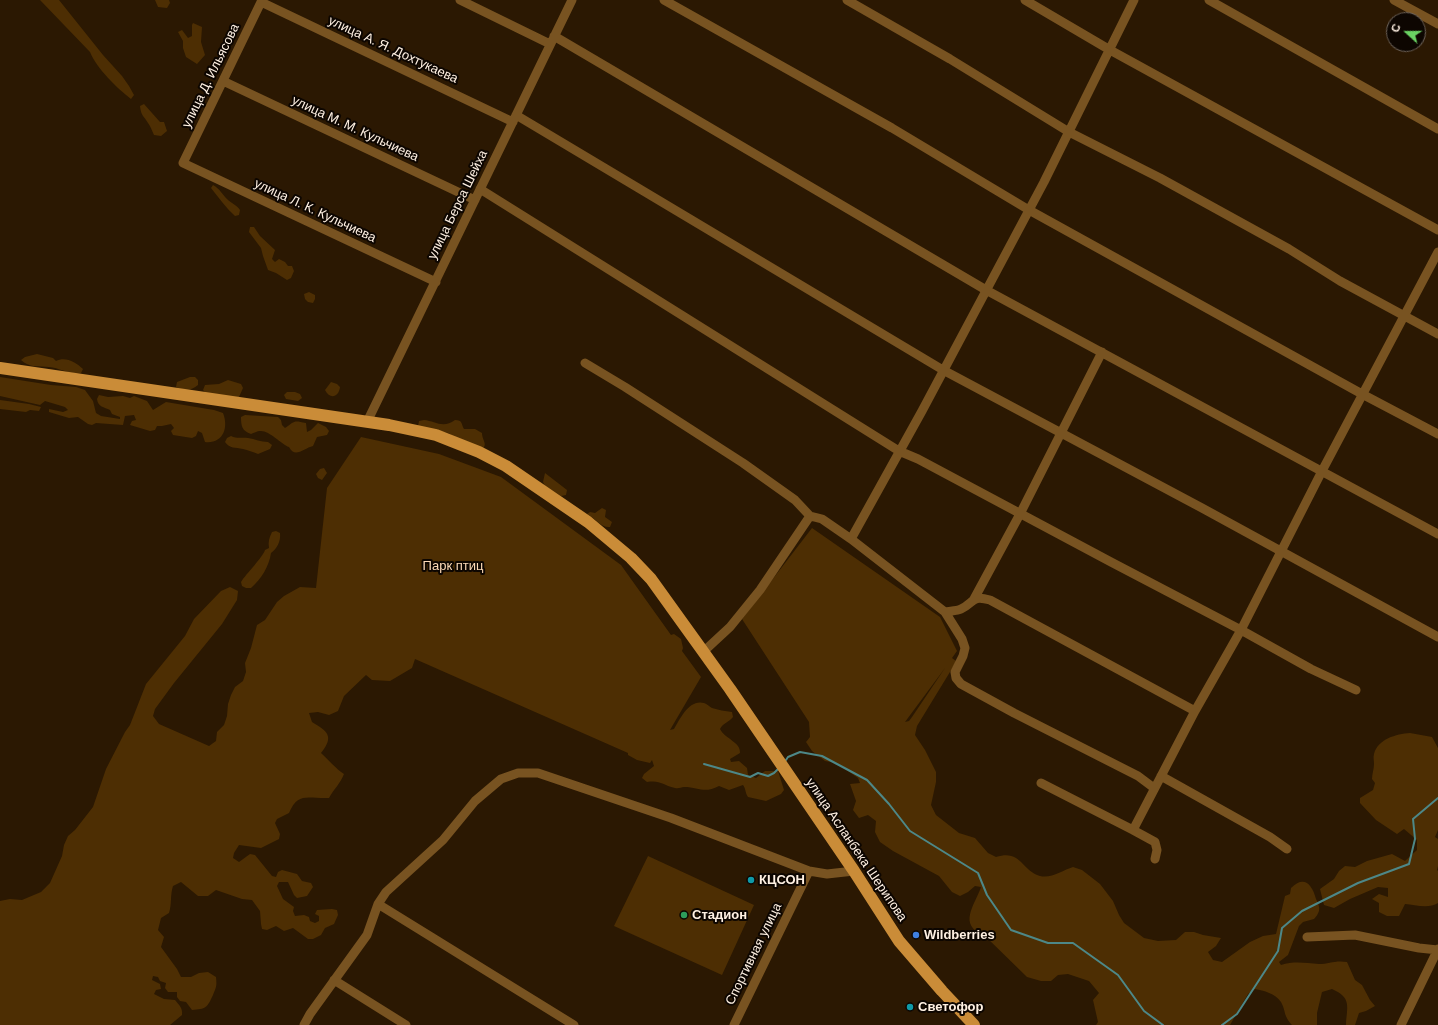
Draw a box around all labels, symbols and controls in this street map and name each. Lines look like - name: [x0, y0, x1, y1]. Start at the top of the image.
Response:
- north arrow: [1386, 12, 1426, 52]
- street label: улица А. Я. Дохтукаева: [326, 13, 460, 87]
- street label: улица Д. Ильясова: [179, 21, 243, 131]
- text: С: [1389, 22, 1403, 34]
- street label: улица М. М. Кульчиева: [289, 93, 421, 165]
- street label: улица Берса Шейха: [425, 148, 491, 262]
- street label: улица Л. К. Кульчиева: [252, 176, 378, 246]
- park label: Парк птиц: [423, 558, 483, 574]
- street label: улица Асланбека Шерипова: [802, 775, 910, 925]
- place label: КЦСОН: [759, 872, 805, 888]
- marker: КЦСОН: [746, 875, 756, 885]
- street label: Спортивная улица: [723, 900, 785, 1008]
- place label: Стадион: [692, 907, 747, 923]
- marker: Стадион: [679, 910, 689, 920]
- place label: Wildberries: [924, 927, 995, 943]
- marker: Wildberries: [911, 930, 921, 940]
- place label: Светофор: [918, 999, 983, 1015]
- marker: Светофор: [905, 1002, 915, 1012]

